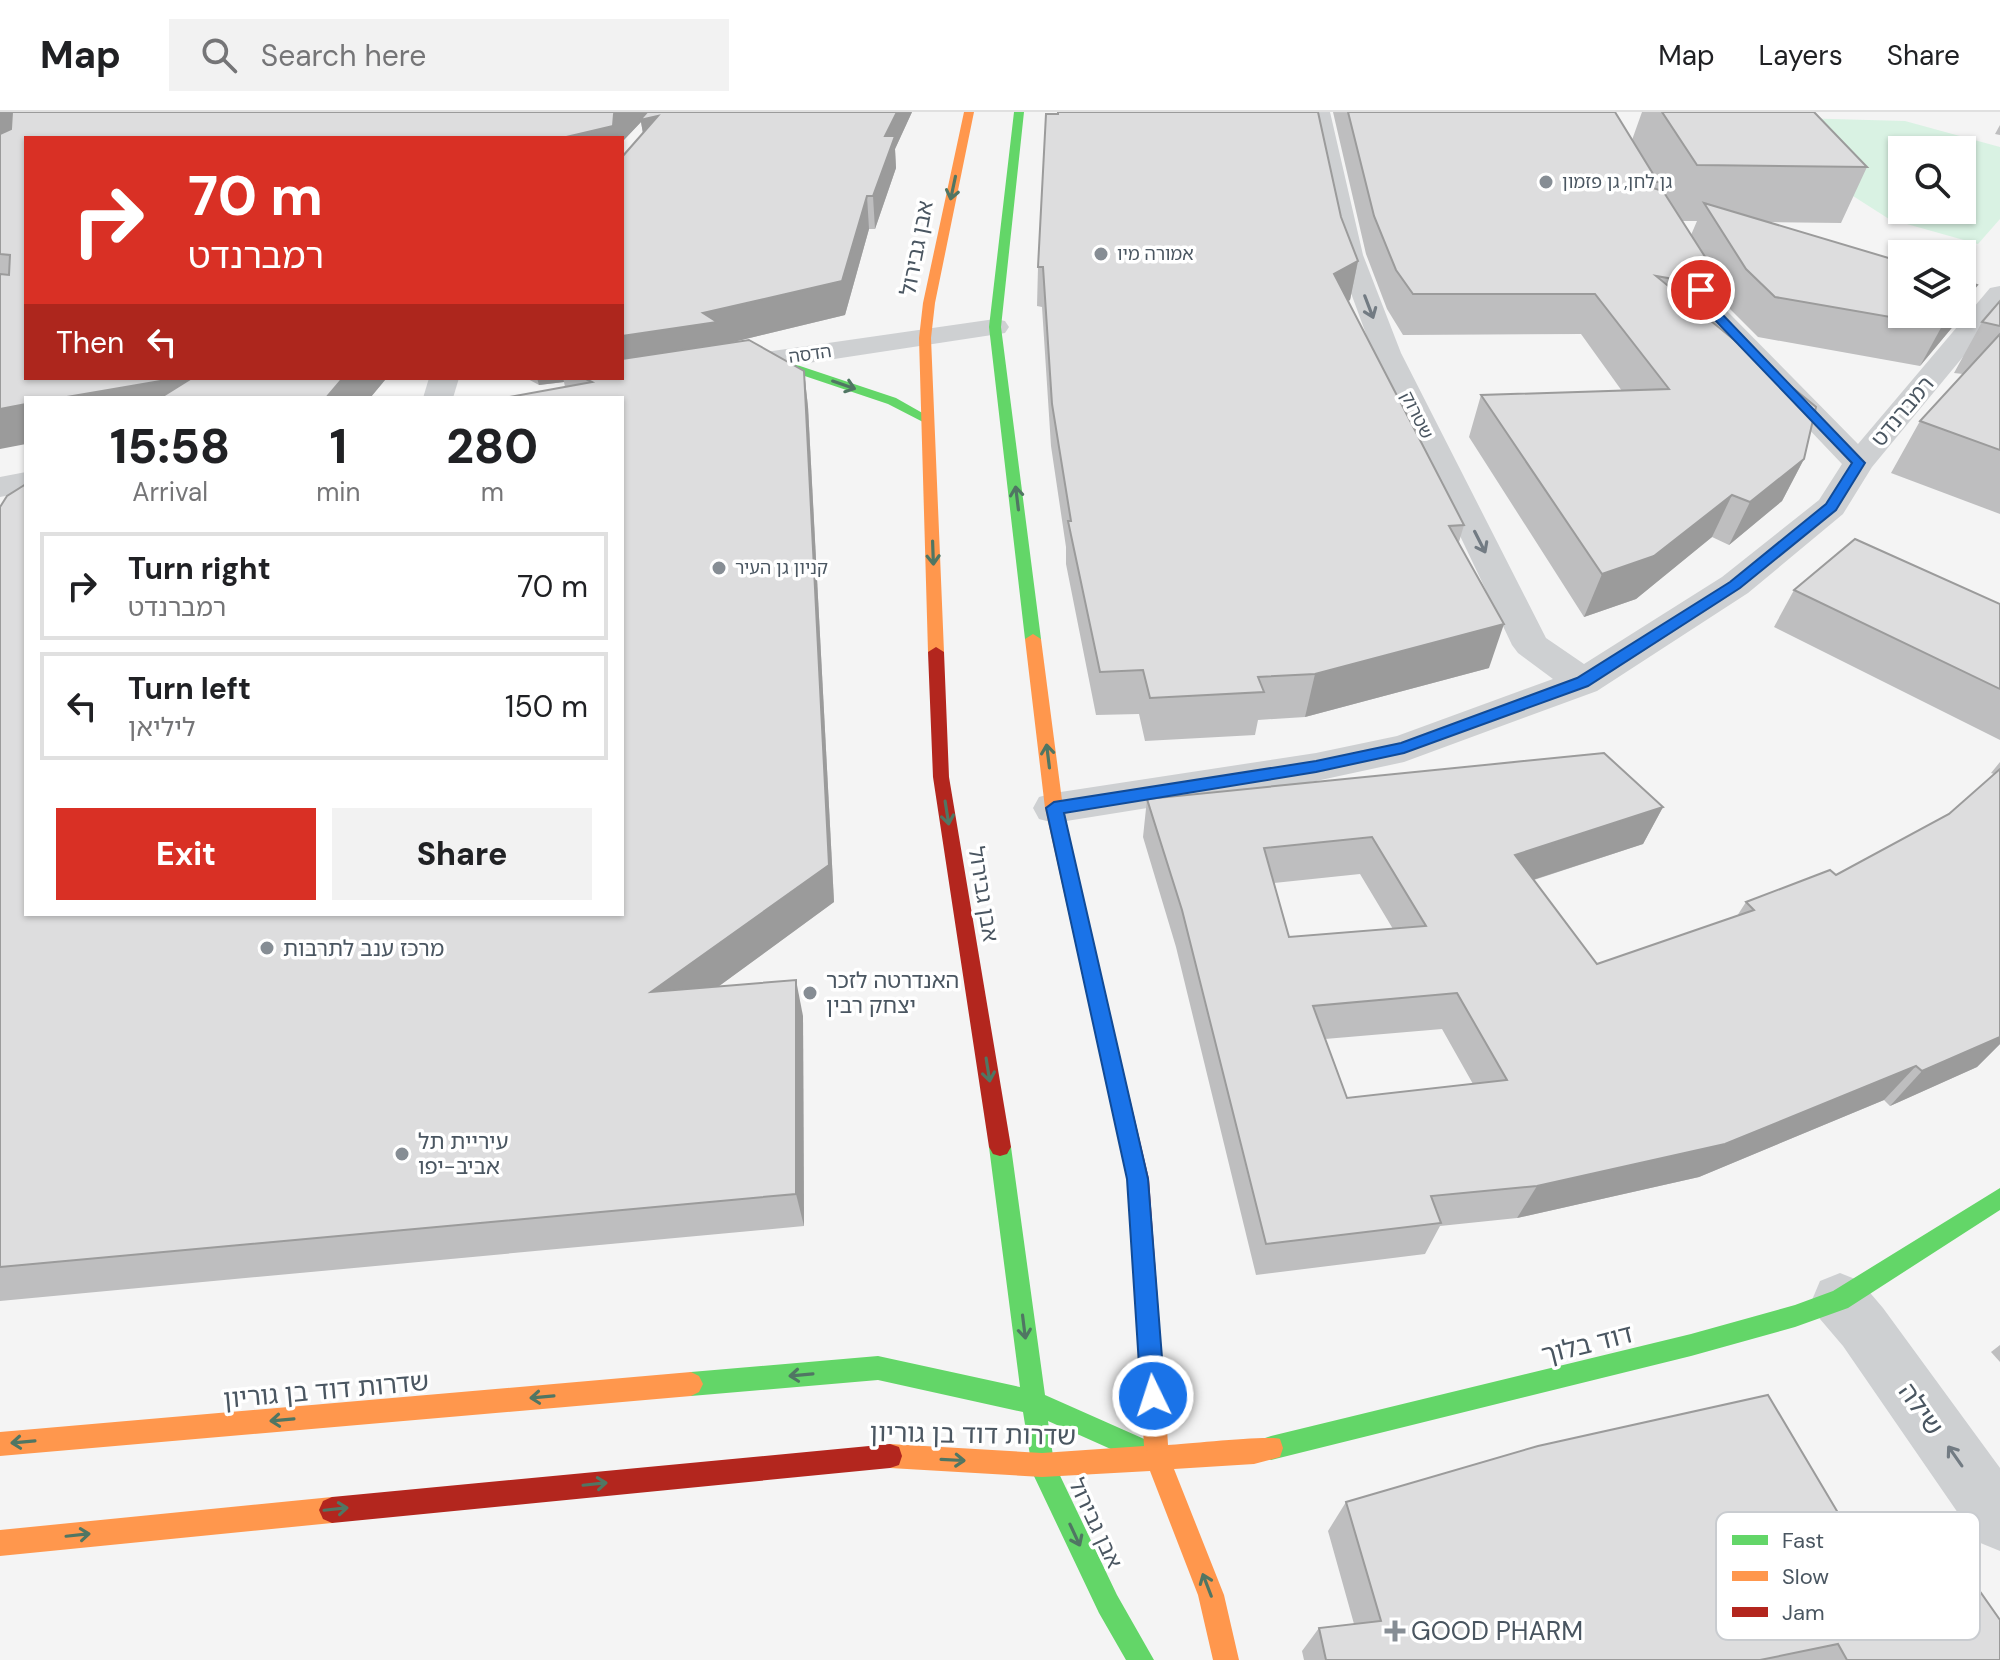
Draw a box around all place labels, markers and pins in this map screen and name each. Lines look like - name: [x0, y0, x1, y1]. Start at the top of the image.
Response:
- place label: גן לחן, גן פזמון: [1562, 170, 1672, 194]
- marker: גן לחן, גן פזמון: [1537, 173, 1555, 191]
- place label: אמורה מיו: [1117, 242, 1194, 266]
- marker: אמורה מיו: [1092, 245, 1110, 263]
- pin: [1667, 256, 1735, 324]
- place label: קניון גן העיר: [735, 556, 828, 580]
- marker: קניון גן העיר: [710, 559, 728, 577]
- place label: מרכז ענב לתרבות: [283, 934, 444, 963]
- marker: מרכז ענב לתרבות: [258, 939, 276, 957]
- place label: האנדרטה לזכר יצחק רבין: [826, 966, 959, 1020]
- marker: האנדרטה לזכר יצחק רבין: [801, 984, 819, 1002]
- place label: עיריית תל אביב-יפו: [418, 1127, 509, 1181]
- marker: עיריית תל אביב-יפו: [393, 1145, 411, 1163]
- place label: GOOD PHARM: [1411, 1614, 1583, 1648]
- marker: GOOD PHARM: [1386, 1622, 1404, 1640]

